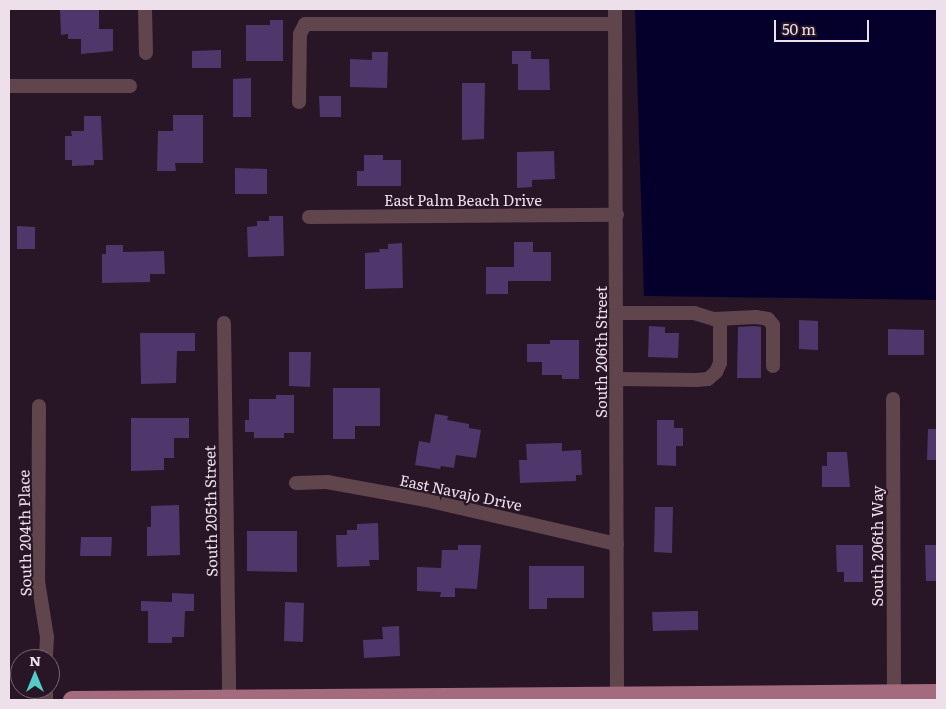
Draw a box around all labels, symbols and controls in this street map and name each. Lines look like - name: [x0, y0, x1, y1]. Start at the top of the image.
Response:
- scale bar: [776, 10, 871, 42]
- text: 50 m: [782, 17, 816, 40]
- street label: East Palm Beach Drive: [384, 191, 542, 209]
- street label: South 206th Street: [592, 286, 610, 418]
- street label: South 205th Street: [200, 445, 220, 577]
- street label: South 204th Place: [14, 470, 34, 596]
- street label: East Navajo Drive: [398, 470, 524, 514]
- street label: South 206th Way: [868, 485, 886, 607]
- north arrow: [10, 649, 60, 699]
- text: N: [29, 650, 41, 670]

